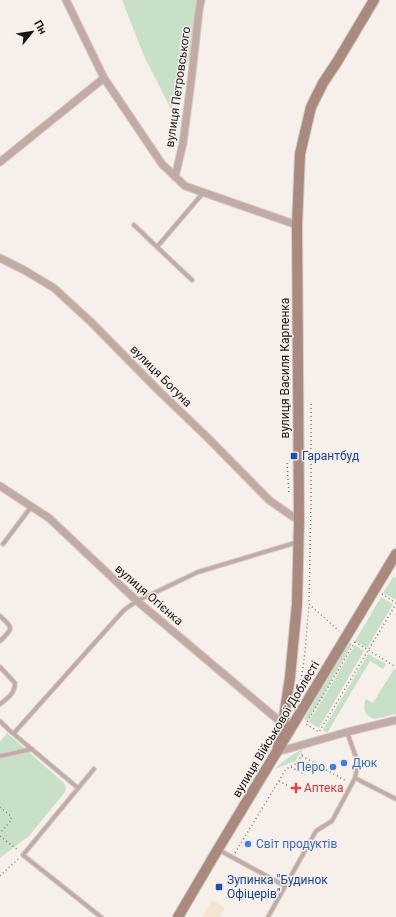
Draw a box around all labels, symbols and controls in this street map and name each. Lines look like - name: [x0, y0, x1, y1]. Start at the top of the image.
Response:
- north arrow: [12, 12, 52, 52]
- text: Пн: [31, 18, 49, 37]
- street label: вулиця Петровського: [163, 26, 193, 148]
- street label: вулиця Василя Карпенка: [278, 298, 292, 438]
- street label: вулиця Богуна: [127, 342, 195, 410]
- place label: Гарантбуд: [302, 449, 359, 463]
- marker: Гарантбуд: [289, 451, 299, 461]
- street label: вулиця Огієнка: [112, 562, 186, 628]
- street label: вулиця Військової Доблесті: [230, 658, 322, 800]
- place label: Дюк: [352, 756, 378, 770]
- marker: Дюк: [339, 758, 349, 768]
- place label: Перо: [296, 760, 325, 774]
- marker: Перо: [328, 762, 338, 772]
- place label: Аптека: [304, 781, 343, 795]
- marker: Аптека: [291, 783, 301, 793]
- place label: Світ продуктів: [256, 837, 338, 851]
- marker: Світ продуктів: [243, 839, 253, 849]
- place label: Зупинка "Будинок Офіцерів": [227, 873, 328, 901]
- marker: Зупинка "Будинок Офіцерів": [214, 882, 224, 892]

